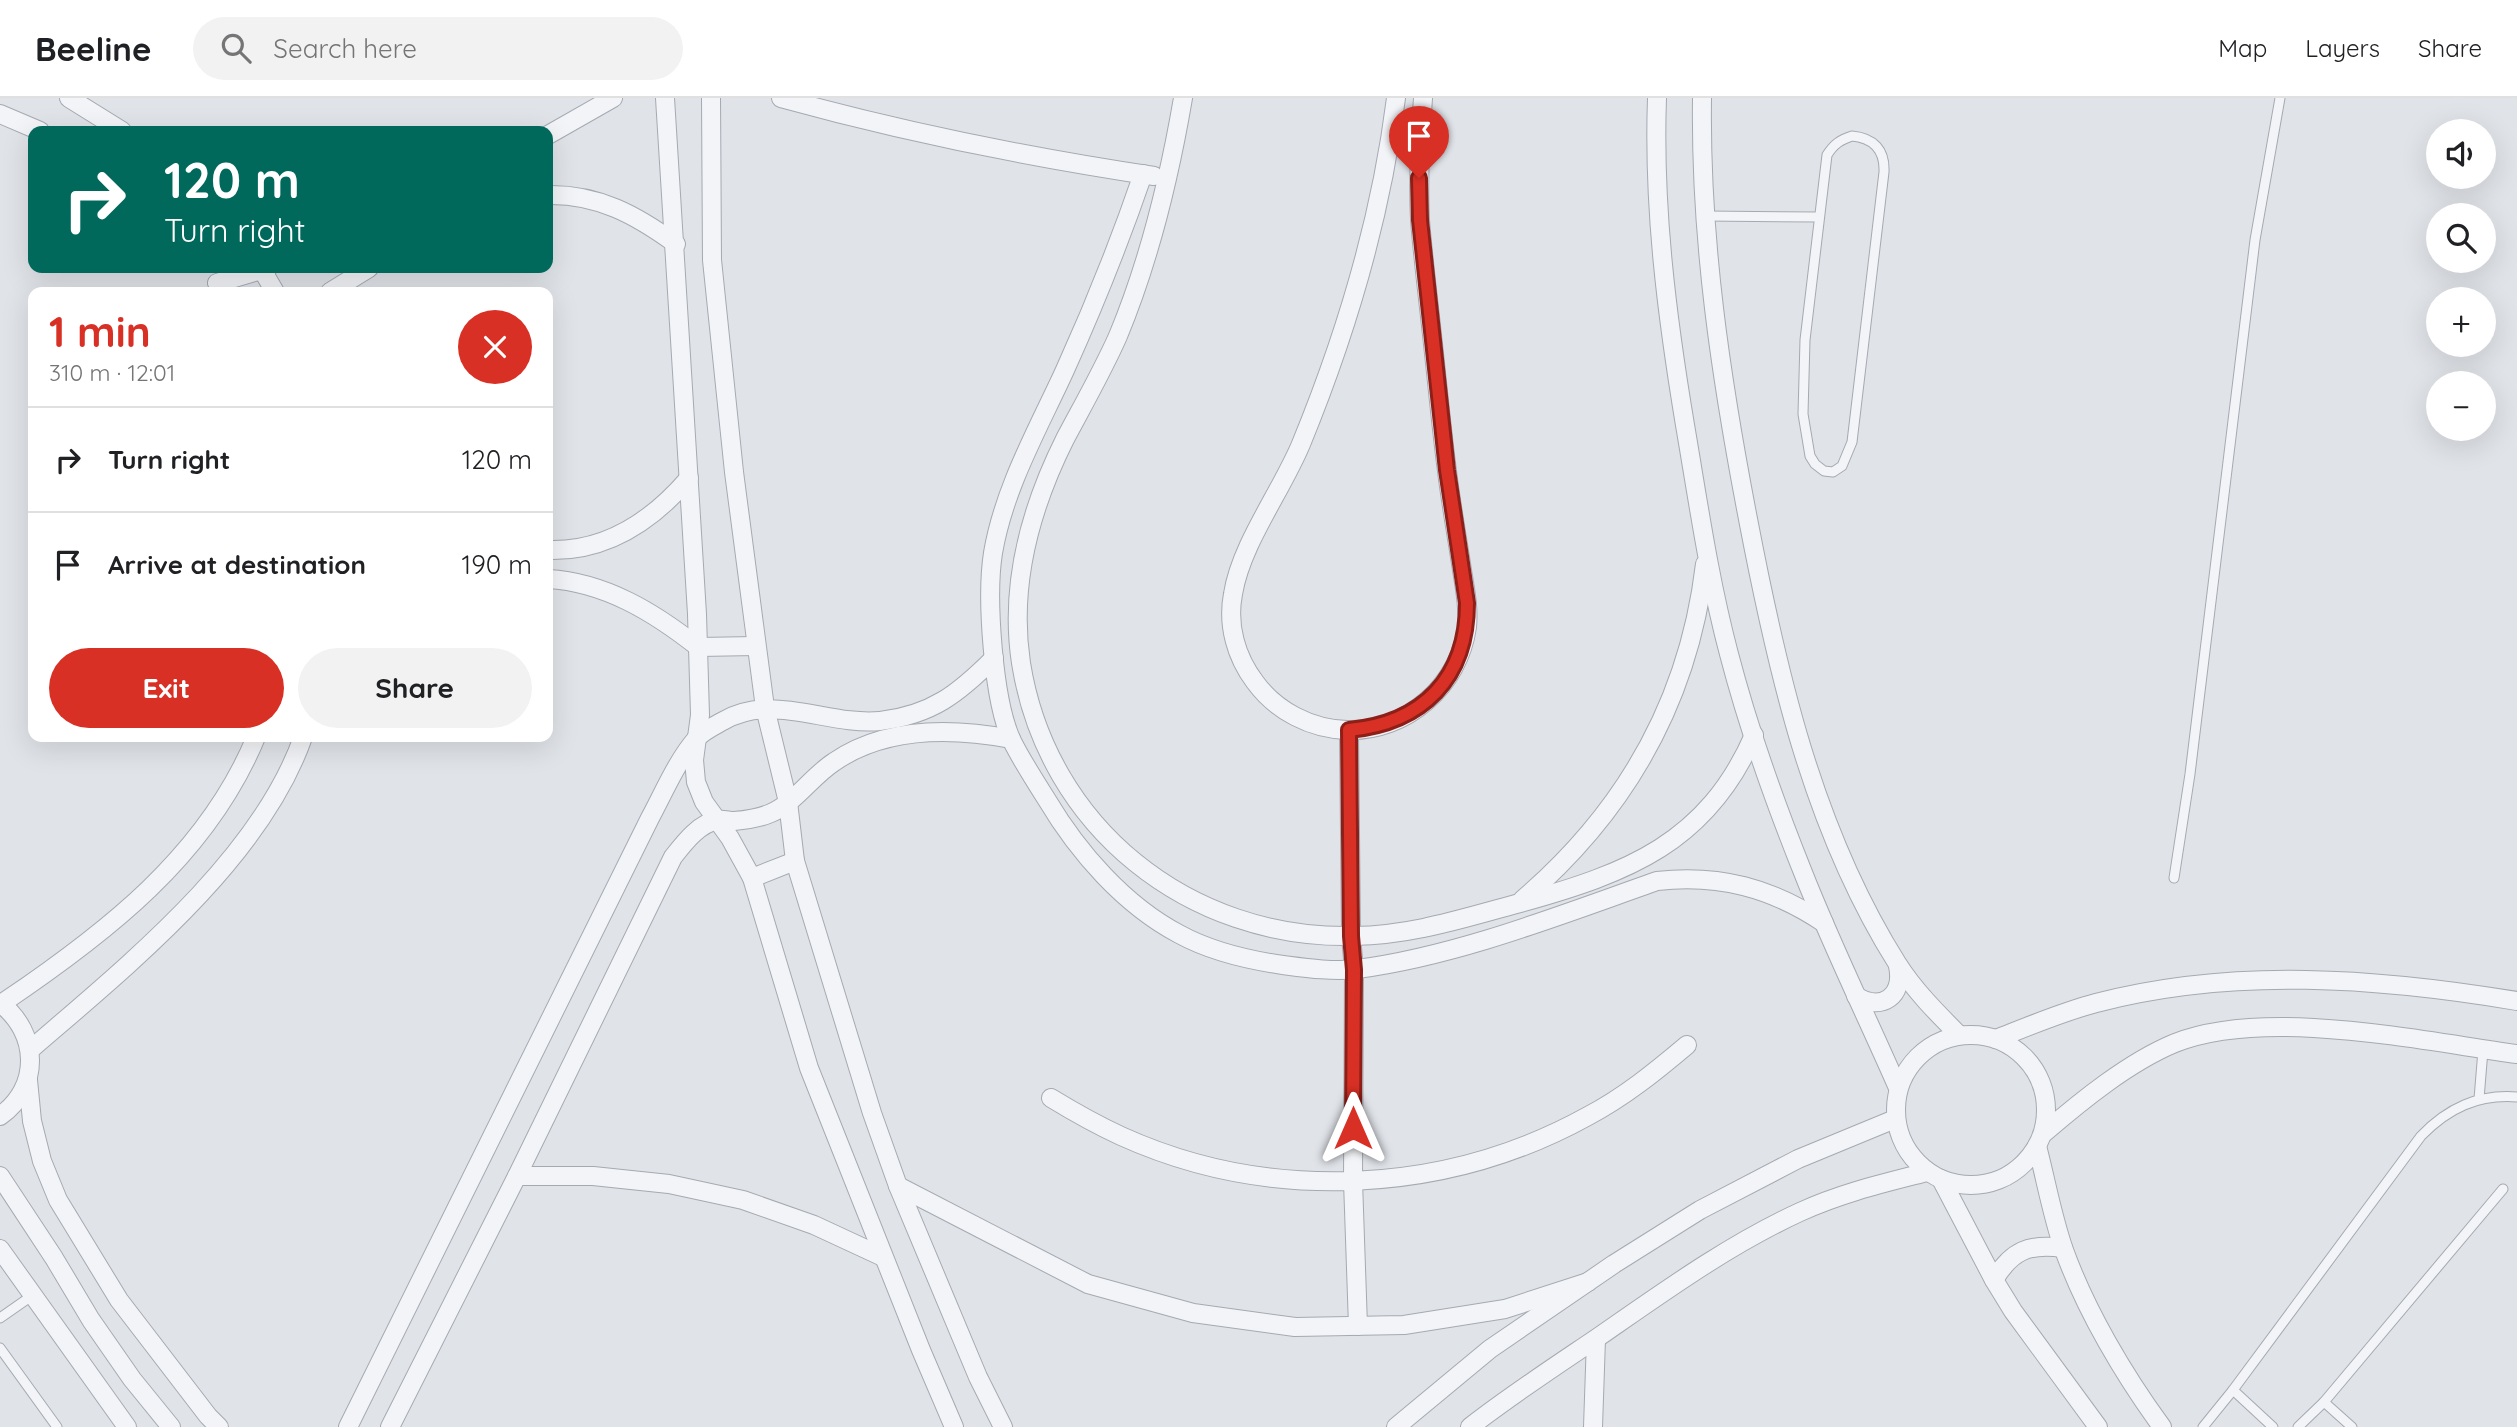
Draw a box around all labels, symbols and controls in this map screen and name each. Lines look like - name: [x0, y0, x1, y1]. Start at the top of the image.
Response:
- search box: [193, 17, 683, 80]
- text: Beeline: [35, 28, 151, 69]
- icon: search: [217, 29, 255, 67]
- text: Search here: [273, 32, 417, 65]
- text: Map: [2218, 33, 2267, 63]
- text: Layers: [2305, 33, 2380, 63]
- text: Share: [2418, 33, 2482, 63]
- pin: [1389, 106, 1449, 178]
- icon: arrive: [1400, 117, 1438, 155]
- map controls: [2426, 119, 2496, 441]
- button: sound: [2426, 119, 2496, 189]
- text: 120 m: [164, 149, 300, 210]
- icon: right: [49, 154, 140, 245]
- button: search: [2426, 203, 2496, 273]
- text: Turn right: [164, 210, 305, 250]
- button: +: [2426, 287, 2496, 357]
- text: 1 min: [49, 305, 151, 358]
- button: close: [458, 310, 532, 384]
- text: 310 m · 12:01: [49, 358, 175, 387]
- button: −: [2426, 371, 2496, 441]
- icon: right: [49, 441, 87, 479]
- text: Turn right: [108, 443, 230, 476]
- text: 120 m: [462, 443, 532, 476]
- icon: arrive: [49, 546, 87, 584]
- text: Arrive at destination: [108, 548, 366, 581]
- text: 190 m: [462, 548, 532, 581]
- button: Exit: [49, 648, 284, 728]
- button: Share: [298, 648, 532, 728]
- position arrow: [1316, 1091, 1390, 1165]

